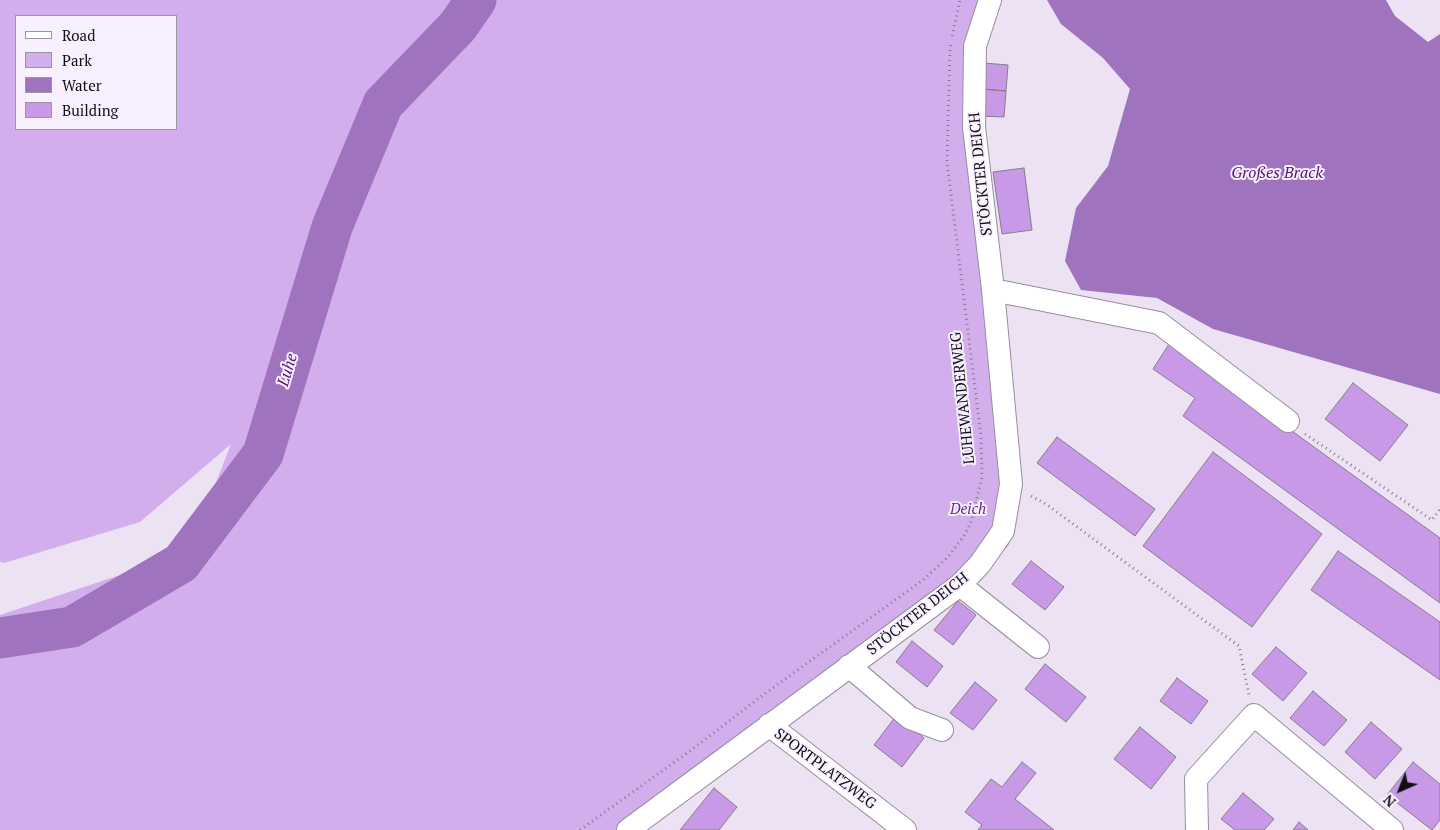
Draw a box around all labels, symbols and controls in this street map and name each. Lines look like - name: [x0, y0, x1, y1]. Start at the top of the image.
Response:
- legend: [15, 15, 178, 130]
- text: Road: [62, 25, 95, 45]
- text: Park: [62, 50, 92, 70]
- text: Water: [62, 75, 101, 95]
- text: Building: [62, 100, 119, 120]
- street label: STÖCKTER DEICH: [966, 111, 996, 237]
- water label: Großes Brack: [1231, 163, 1323, 183]
- street label: LUHEWANDERWEG: [947, 331, 979, 465]
- water label: Luhe: [274, 351, 302, 389]
- park label: Deich: [950, 501, 986, 519]
- street label: STÖCKTER DEICH: [864, 569, 972, 659]
- street label: SPORTPLATZWEG: [770, 725, 880, 813]
- north arrow: [1375, 765, 1425, 815]
- text: N: [1379, 791, 1400, 812]

